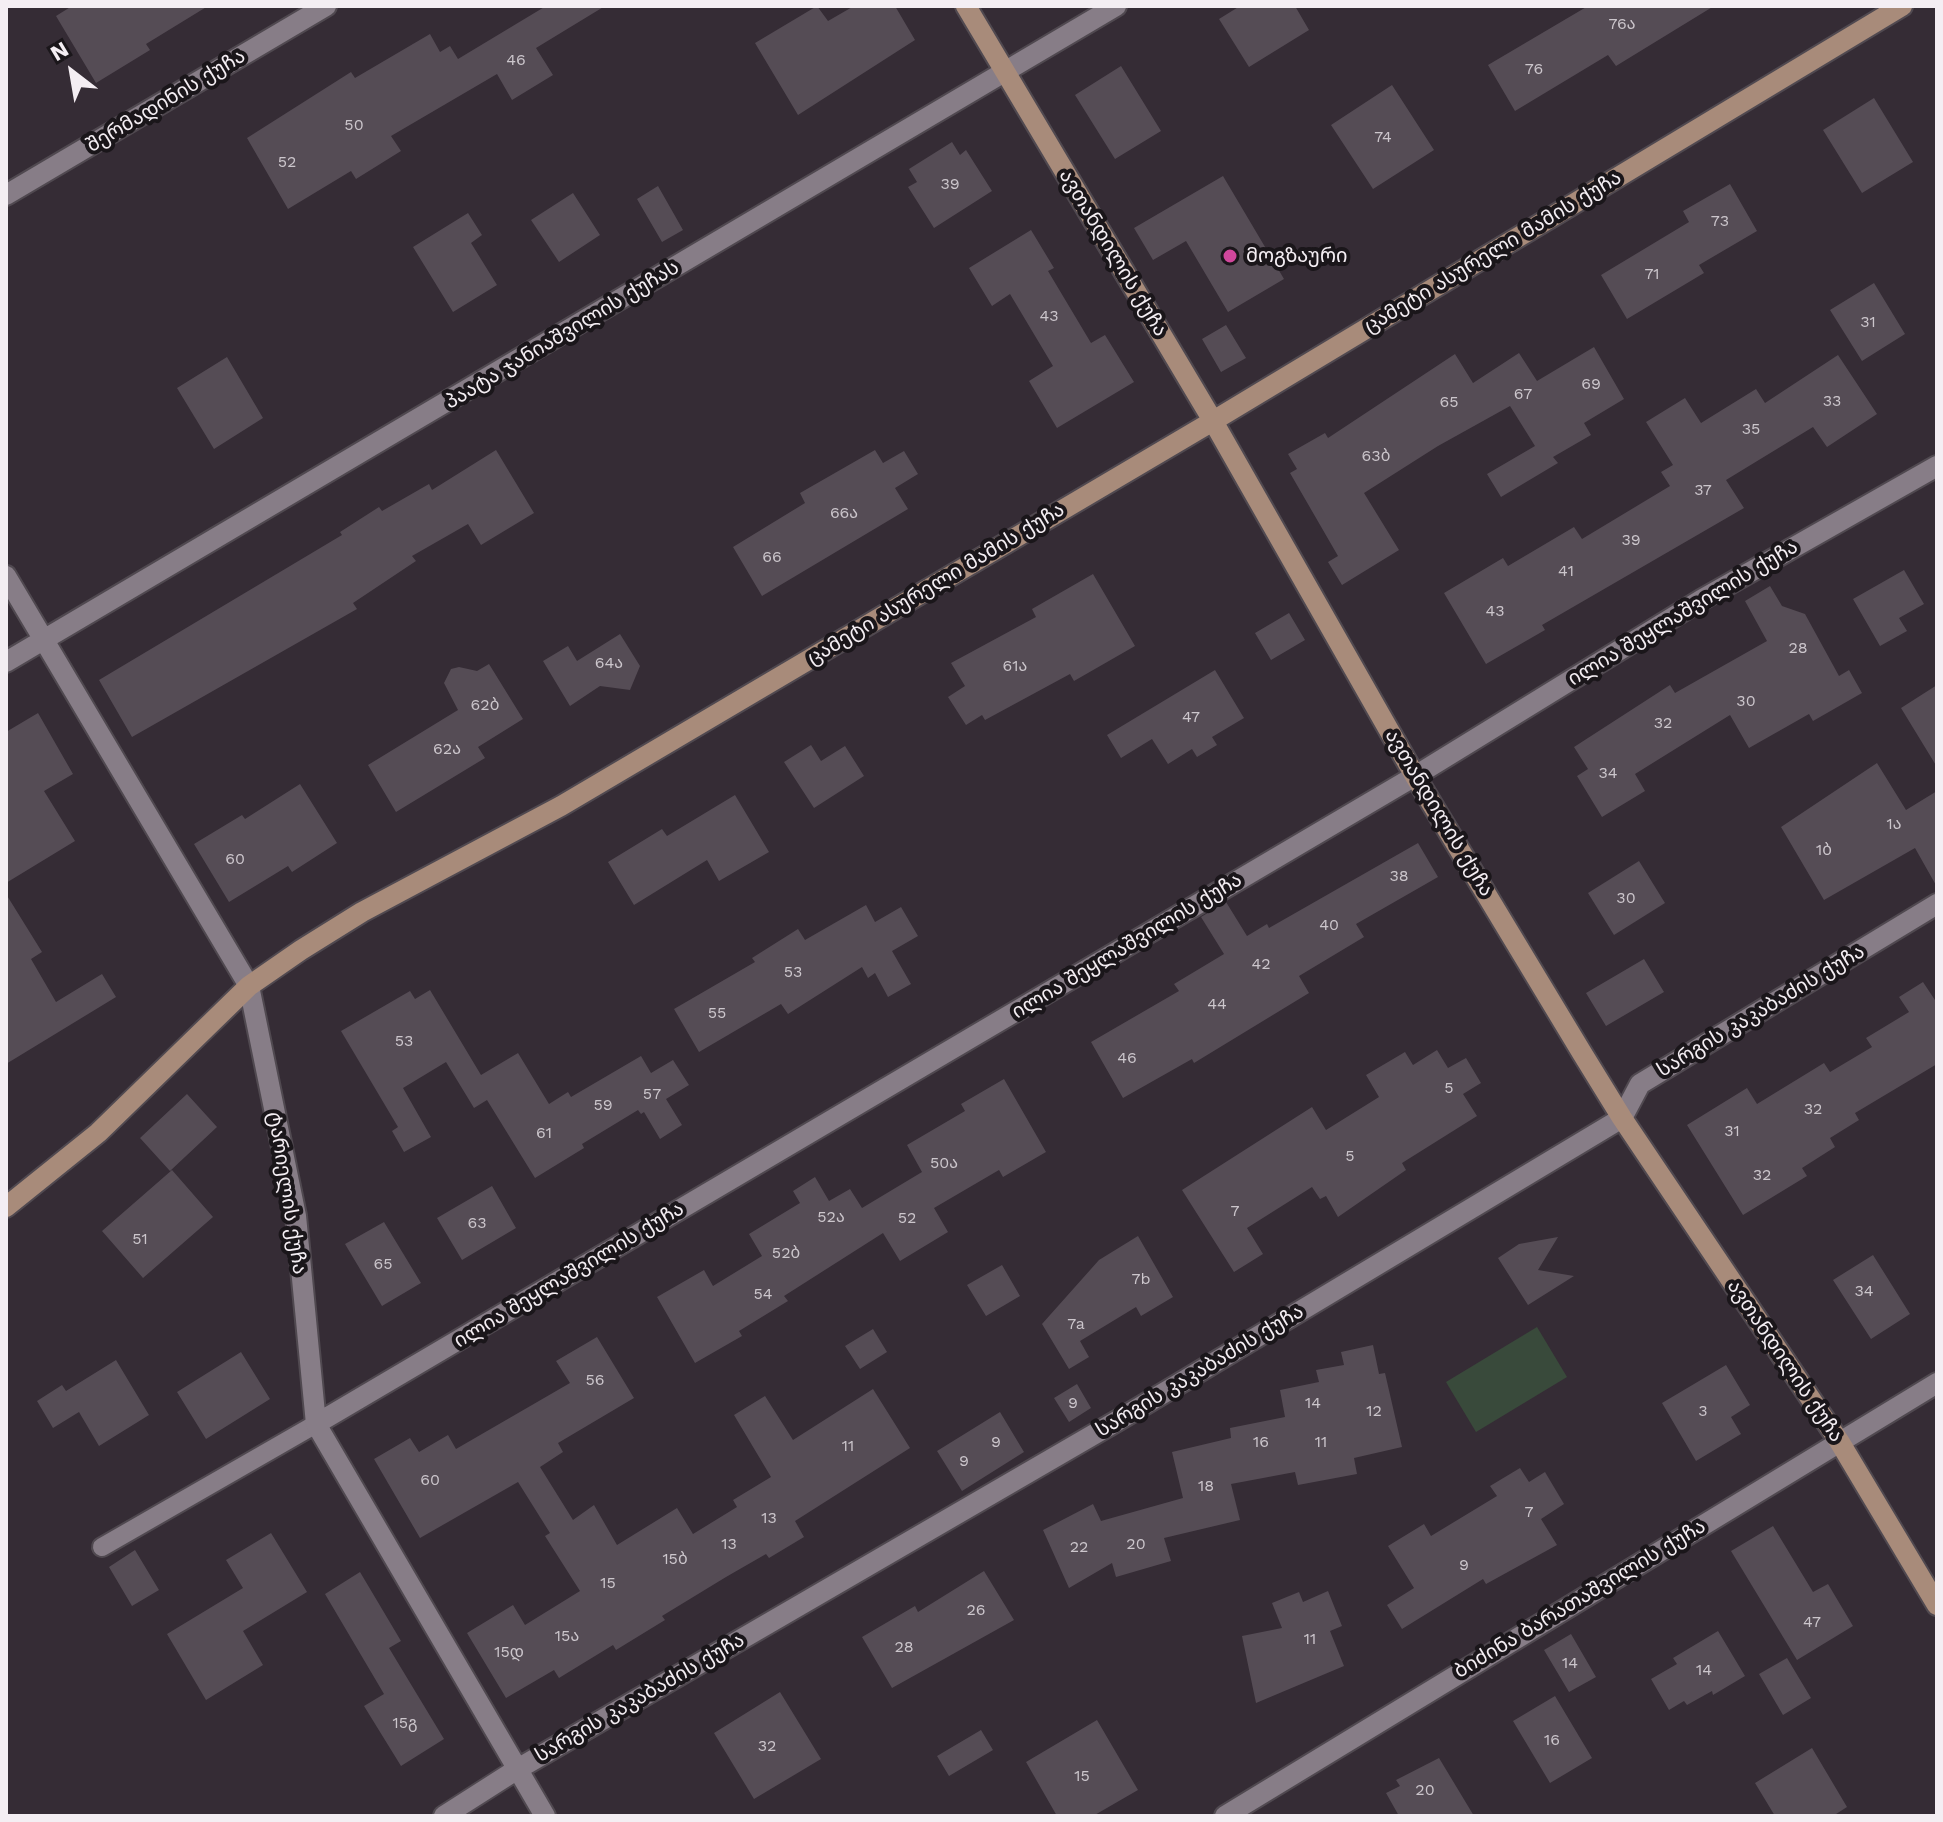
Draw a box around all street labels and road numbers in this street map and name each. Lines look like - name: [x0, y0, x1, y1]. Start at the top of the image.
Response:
- street label: შერმადინის ქუჩა: [82, 44, 250, 158]
- street label: ავთანდილის ქუჩა: [1054, 165, 1172, 341]
- street label: ცამეტი ასურელი მამის ქუჩა: [1360, 166, 1626, 338]
- street label: პაატა ჯანიაშვილის ქუჩას: [440, 255, 684, 415]
- street label: ცამეტი ასურელი მამის ქუჩა: [803, 498, 1069, 670]
- street label: ილია შეყლაშვილის ქუჩა: [1564, 535, 1802, 691]
- street label: ავთანდილის ქუჩა: [1380, 725, 1498, 901]
- street label: ილია შეყლაშვილის ქუჩა: [1008, 868, 1246, 1024]
- street label: სარგის კაკაბაძის ქუჩა: [1653, 939, 1869, 1083]
- street label: ტარიელის ქუჩა: [262, 1110, 312, 1276]
- street label: ილია შეყლაშვილის ქუჩა: [450, 1197, 688, 1353]
- street label: ავთანდილის ქუჩა: [1722, 1275, 1848, 1447]
- street label: სარგის კაკაბაძის ქუჩა: [1092, 1299, 1308, 1443]
- street label: ბიძინა ბარათაშვილის ქუჩა: [1450, 1514, 1710, 1684]
- street label: სარგის კაკაბაძის ქუჩა: [531, 1628, 749, 1768]

